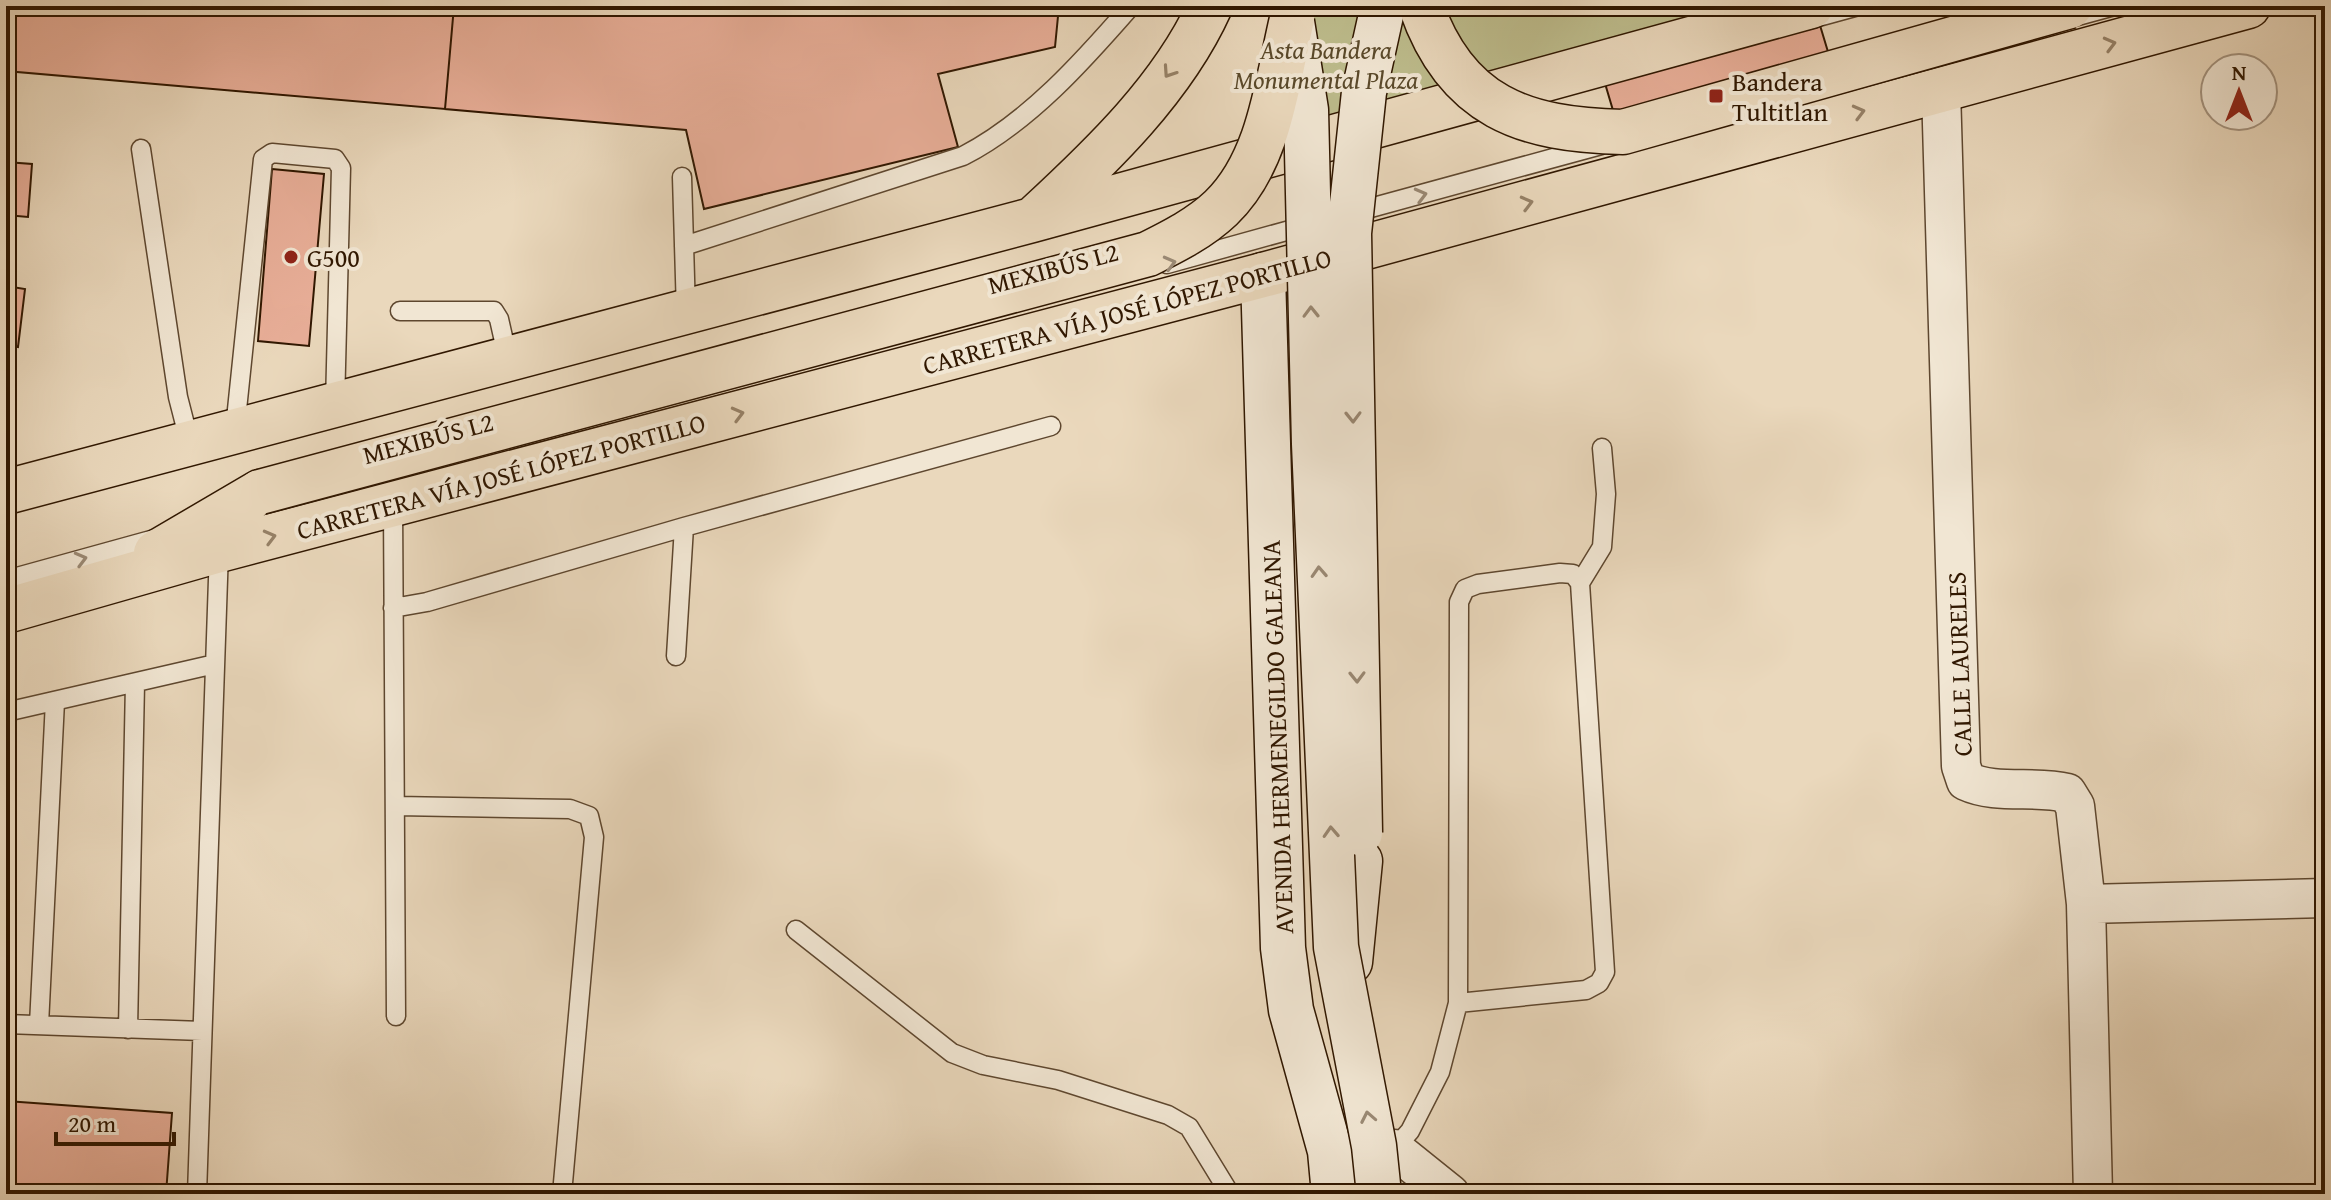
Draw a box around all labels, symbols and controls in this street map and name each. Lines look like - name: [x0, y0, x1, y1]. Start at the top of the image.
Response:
- park label: Asta Bandera Monumental Plaza: [1234, 30, 1418, 99]
- one-way arrow: [2102, 36, 2116, 53]
- north arrow: [2199, 52, 2279, 132]
- text: N: [2232, 56, 2247, 88]
- place label: Bandera Tultitlan: [1732, 62, 1828, 131]
- one-way arrow: [1164, 64, 1179, 78]
- marker: Bandera Tultitlan: [1707, 87, 1725, 105]
- one-way arrow: [1852, 105, 1866, 121]
- one-way arrow: [1413, 187, 1427, 204]
- one-way arrow: [1520, 195, 1534, 212]
- street label: MEXIBÚS L2: [983, 232, 1123, 304]
- place label: G500: [307, 238, 360, 277]
- street label: CARRETERA VÍA JOSÉ LÓPEZ PORTILLO: [918, 238, 1336, 384]
- marker: G500: [282, 248, 300, 266]
- one-way arrow: [1162, 256, 1176, 272]
- one-way arrow: [1302, 305, 1319, 318]
- street label: MEXIBÚS L2: [358, 402, 498, 474]
- street label: CARRETERA VÍA JOSÉ LÓPEZ PORTILLO: [292, 403, 710, 549]
- one-way arrow: [730, 407, 744, 423]
- one-way arrow: [1344, 411, 1361, 424]
- one-way arrow: [262, 530, 276, 547]
- street label: AVENIDA HERMENEGILDO GALEANA: [1251, 539, 1303, 935]
- one-way arrow: [74, 552, 88, 569]
- one-way arrow: [1311, 565, 1328, 578]
- street label: CALLE LAURELES: [1936, 571, 1982, 757]
- one-way arrow: [1348, 671, 1366, 684]
- one-way arrow: [1322, 825, 1339, 838]
- scale bar: [56, 1096, 174, 1146]
- text: 20 m: [68, 1106, 116, 1141]
- one-way arrow: [1361, 1110, 1378, 1123]

